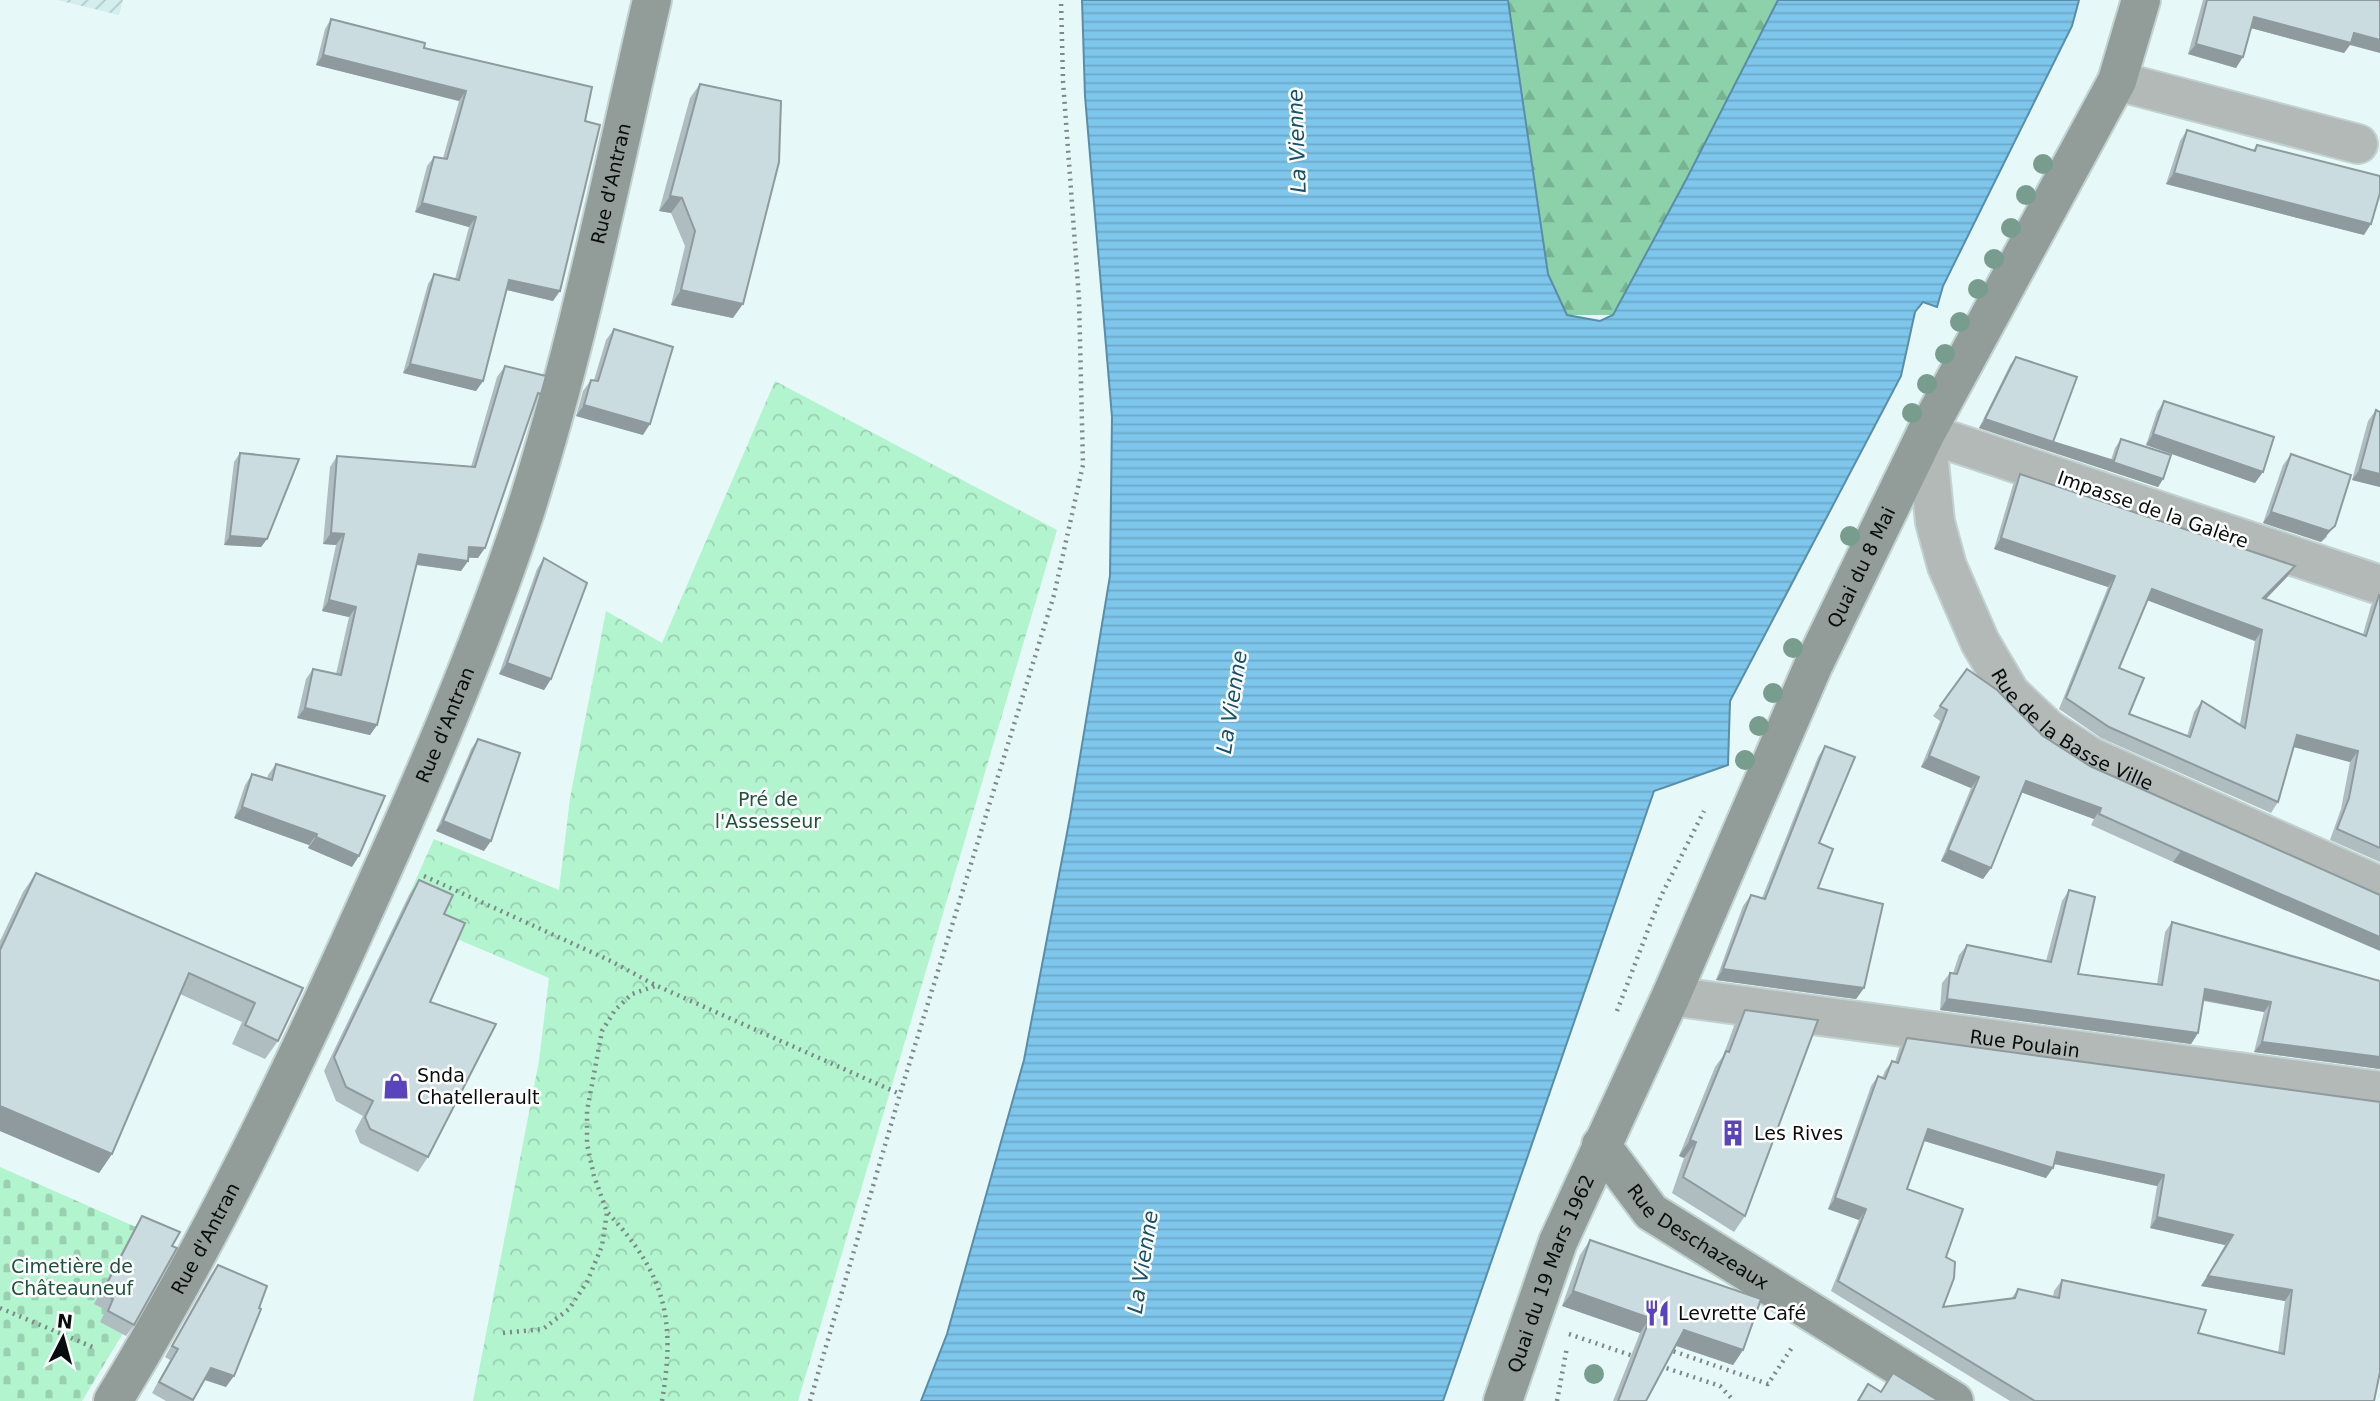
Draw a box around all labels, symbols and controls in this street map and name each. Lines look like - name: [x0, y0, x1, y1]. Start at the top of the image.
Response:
- water label: La Vienne: [1283, 89, 1311, 193]
- street label: Rue d'Antran: [586, 121, 635, 246]
- street label: Impasse de la Galère: [2055, 466, 2251, 552]
- street label: Quai du 8 Mai: [1822, 503, 1900, 631]
- water label: La Vienne: [1212, 649, 1252, 755]
- street label: Rue d'Antran: [411, 664, 479, 786]
- street label: Rue de la Basse Ville: [1987, 665, 2157, 794]
- park label: Pré de l'Assesseur: [715, 788, 821, 832]
- street label: Rue Poulain: [1968, 1025, 2081, 1062]
- place label: Snda Chatellerault: [417, 1064, 540, 1108]
- shop icon: Snda Chatellerault: [381, 1071, 411, 1101]
- building icon: Les Rives: [1718, 1118, 1748, 1148]
- place label: Les Rives: [1754, 1122, 1843, 1144]
- street label: Quai du 19 Mars 1962: [1503, 1171, 1598, 1376]
- street label: Rue d'Antran: [166, 1179, 244, 1298]
- street label: Rue Deschazeaux: [1623, 1180, 1773, 1294]
- water label: La Vienne: [1123, 1209, 1163, 1315]
- park label: Cimetière de Châteauneuf: [11, 1255, 134, 1299]
- restaurant icon: Levrette Café: [1642, 1298, 1672, 1328]
- place label: Levrette Café: [1678, 1302, 1806, 1324]
- north arrow: [28, 1303, 98, 1373]
- text: N: [56, 1309, 74, 1333]

